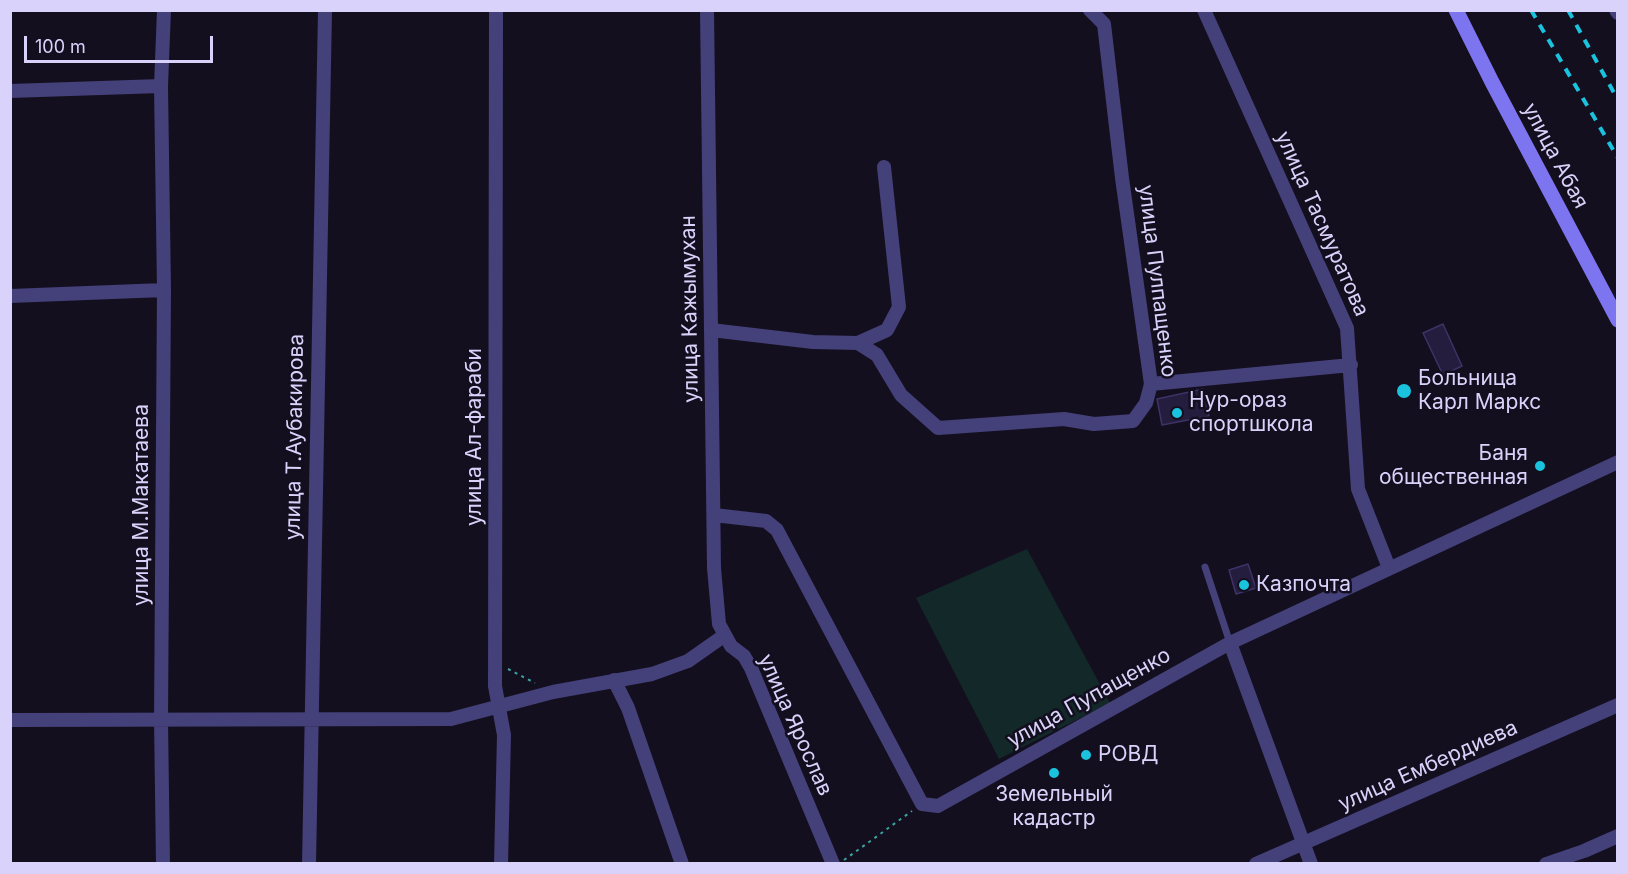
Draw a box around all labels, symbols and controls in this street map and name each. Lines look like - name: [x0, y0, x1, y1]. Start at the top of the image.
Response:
- scale bar: [27, 24, 216, 62]
- text: 100 m: [35, 36, 86, 57]
- street label: улица Абая: [1517, 99, 1593, 213]
- street label: улица Тасмуратова: [1270, 128, 1374, 320]
- street label: улица Пулпащенко: [1133, 183, 1181, 379]
- street label: улица Кажымухан: [676, 215, 704, 403]
- street label: улица Т.Аубакирова: [281, 334, 309, 540]
- street label: улица Ал-фараби: [462, 348, 488, 526]
- place label: Больница Карл Маркс: [1418, 366, 1541, 416]
- marker: Больница Карл Маркс: [1395, 382, 1413, 400]
- place label: Нур-ораз спортшкола: [1189, 388, 1314, 438]
- street label: улица М.Макатаева: [129, 404, 155, 606]
- marker: Нур-ораз спортшкола: [1170, 406, 1184, 420]
- place label: Баня общественная: [1379, 441, 1528, 491]
- marker: Баня общественная: [1533, 459, 1547, 473]
- place label: Казпочта: [1256, 572, 1351, 598]
- marker: Казпочта: [1237, 578, 1251, 592]
- street label: улица Пупащенко: [1003, 643, 1175, 753]
- street label: улица Ярослав: [753, 650, 837, 800]
- street label: улица Ембердиева: [1335, 715, 1521, 817]
- place label: РОВД: [1098, 742, 1158, 768]
- marker: РОВД: [1079, 748, 1093, 762]
- marker: Земельный кадастр: [1047, 766, 1061, 780]
- place label: Земельный кадастр: [995, 782, 1113, 832]

